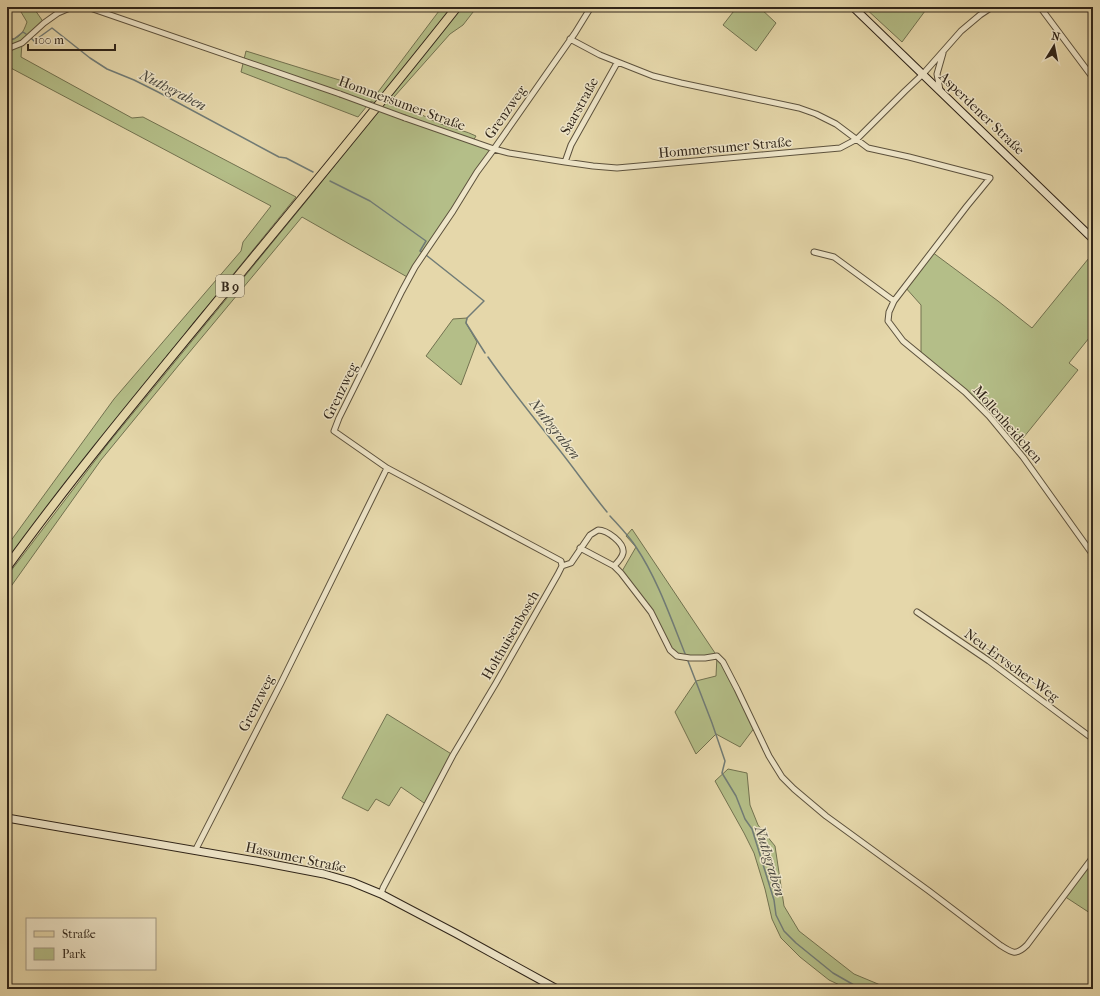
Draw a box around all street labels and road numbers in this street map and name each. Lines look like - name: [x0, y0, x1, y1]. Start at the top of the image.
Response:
- street label: Asperdener Straße: [935, 68, 1028, 159]
- street label: Hommersumer Straße: [336, 73, 468, 134]
- street label: Saarstraße: [557, 74, 602, 138]
- street label: Grenzweg: [481, 82, 530, 142]
- street label: Hommersumer Straße: [658, 133, 793, 162]
- road number: B 9: [216, 275, 244, 297]
- street label: Grenzweg: [319, 359, 362, 423]
- street label: Mollenheidchen: [969, 382, 1046, 467]
- street label: Holthuisenbosch: [478, 588, 543, 683]
- street label: Neu-Ervscher-Weg: [961, 625, 1063, 706]
- street label: Grenzweg: [235, 671, 278, 735]
- street label: Hassumer Straße: [244, 839, 348, 876]

